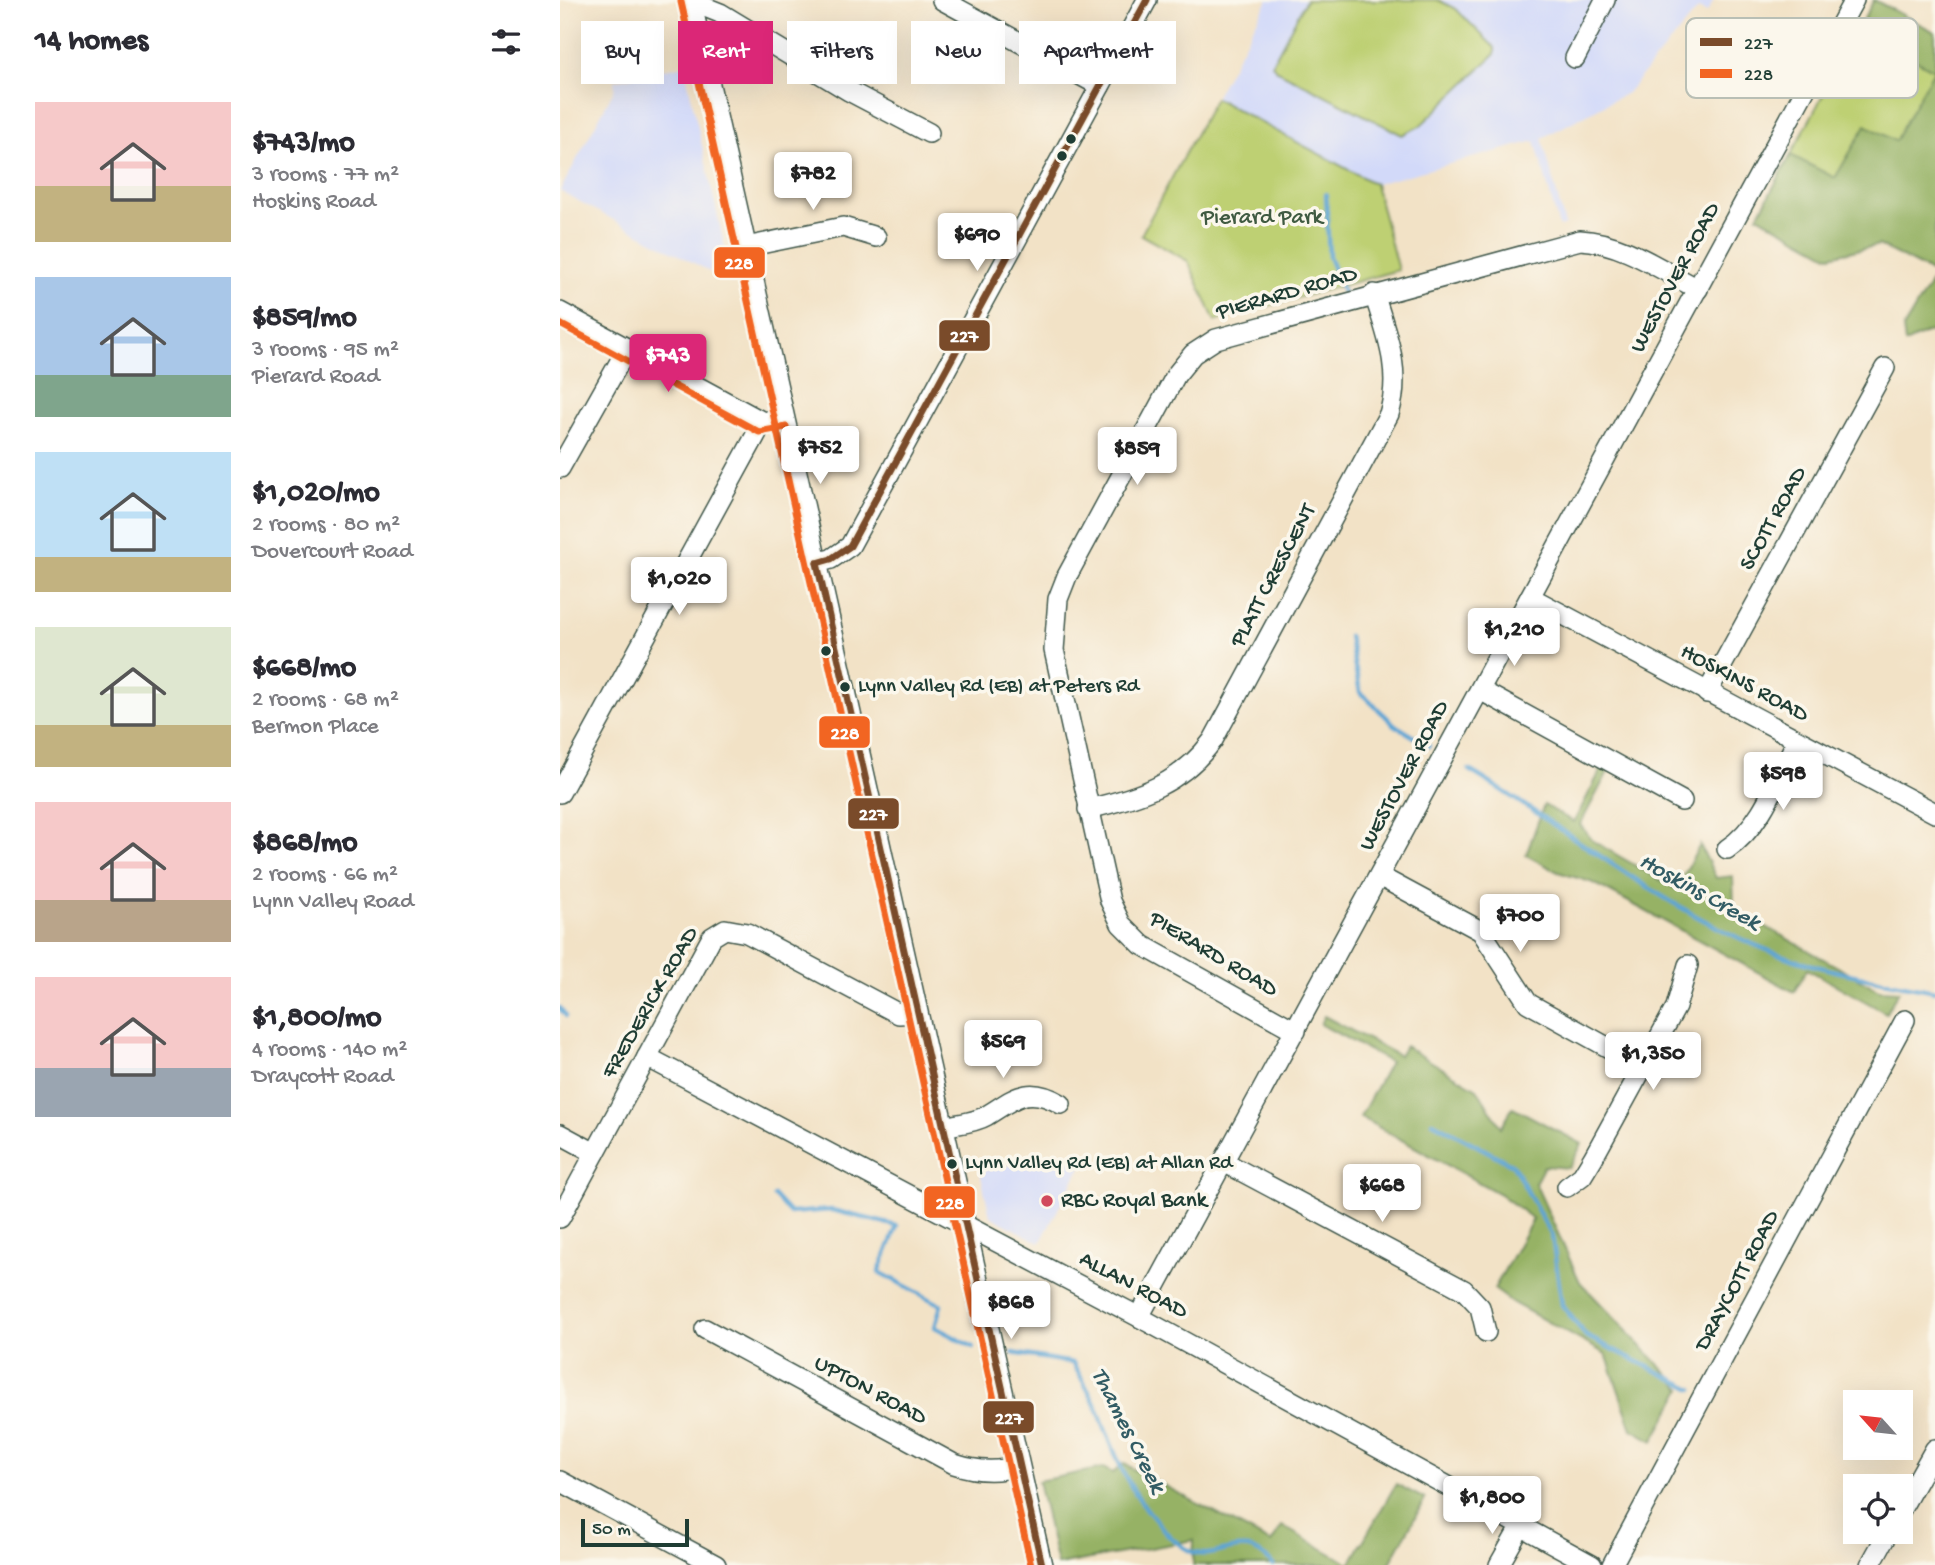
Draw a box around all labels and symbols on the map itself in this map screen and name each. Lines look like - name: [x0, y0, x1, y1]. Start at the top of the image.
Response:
- legend: [1686, 18, 1918, 98]
- text: 227: [1744, 34, 1774, 57]
- text: 228: [1744, 65, 1773, 88]
- unlabelled marker: [1064, 132, 1078, 146]
- unlabelled marker: [1055, 149, 1069, 163]
- pin: $782: [772, 152, 854, 212]
- street label: WESTOVER ROAD: [1625, 197, 1727, 358]
- park label: Pierard Park: [1200, 205, 1325, 232]
- pin: $690: [936, 214, 1018, 273]
- line badge: 228: [713, 246, 766, 279]
- text: 228: [724, 254, 754, 277]
- street label: PIERARD ROAD: [1213, 261, 1361, 327]
- line badge: 227: [938, 319, 991, 352]
- text: 227: [950, 327, 979, 350]
- pin: $743: [627, 334, 709, 394]
- pin: $752: [779, 426, 861, 486]
- pin: $859: [1096, 428, 1178, 487]
- street label: SCOTT ROAD: [1734, 461, 1814, 576]
- street label: PLATT CRESCENT: [1225, 499, 1324, 653]
- pin: $1,020: [622, 558, 736, 617]
- pin: $1,210: [1457, 608, 1571, 668]
- street label: HOSKINS ROAD: [1675, 639, 1814, 730]
- unlabelled marker: [819, 644, 833, 658]
- place label: Lynn Valley Rd (EB) at Peters Rd: [858, 675, 1141, 700]
- marker: Lynn Valley Rd (EB) at Peters Rd: [838, 680, 852, 694]
- street label: WESTOVER ROAD: [1354, 695, 1456, 856]
- line badge: 228: [818, 715, 871, 749]
- text: 228: [830, 724, 860, 747]
- pin: $598: [1742, 752, 1824, 812]
- line badge: 227: [847, 797, 900, 830]
- text: 227: [859, 805, 888, 828]
- water label: Hoskins Creek: [1633, 848, 1767, 939]
- pin: $700: [1479, 894, 1561, 954]
- street label: PIERARD ROAD: [1143, 906, 1283, 1004]
- street label: FREDERICK ROAD: [596, 922, 706, 1084]
- pin: $569: [962, 1020, 1044, 1080]
- pin: $1,350: [1596, 1032, 1710, 1092]
- place label: Lynn Valley Rd (EB) at Allan Rd: [965, 1152, 1234, 1177]
- marker: Lynn Valley Rd (EB) at Allan Rd: [945, 1157, 959, 1171]
- pin: $668: [1341, 1164, 1423, 1224]
- line badge: 228: [923, 1185, 976, 1219]
- place label: RBC Royal Bank: [1061, 1188, 1210, 1215]
- marker: RBC Royal Bank: [1039, 1193, 1055, 1209]
- text: 228: [935, 1194, 965, 1217]
- street label: DRAYCOTT ROAD: [1689, 1205, 1787, 1358]
- street label: ALLAN ROAD: [1074, 1246, 1193, 1326]
- pin: $868: [970, 1282, 1052, 1341]
- street label: UPTON ROAD: [809, 1350, 932, 1432]
- water label: Thames Creek: [1083, 1364, 1172, 1500]
- north arrow: [1843, 1390, 1913, 1460]
- line badge: 227: [982, 1400, 1035, 1434]
- text: 227: [995, 1409, 1024, 1432]
- pin: $1,800: [1435, 1476, 1549, 1536]
- scale bar: [581, 1516, 690, 1548]

